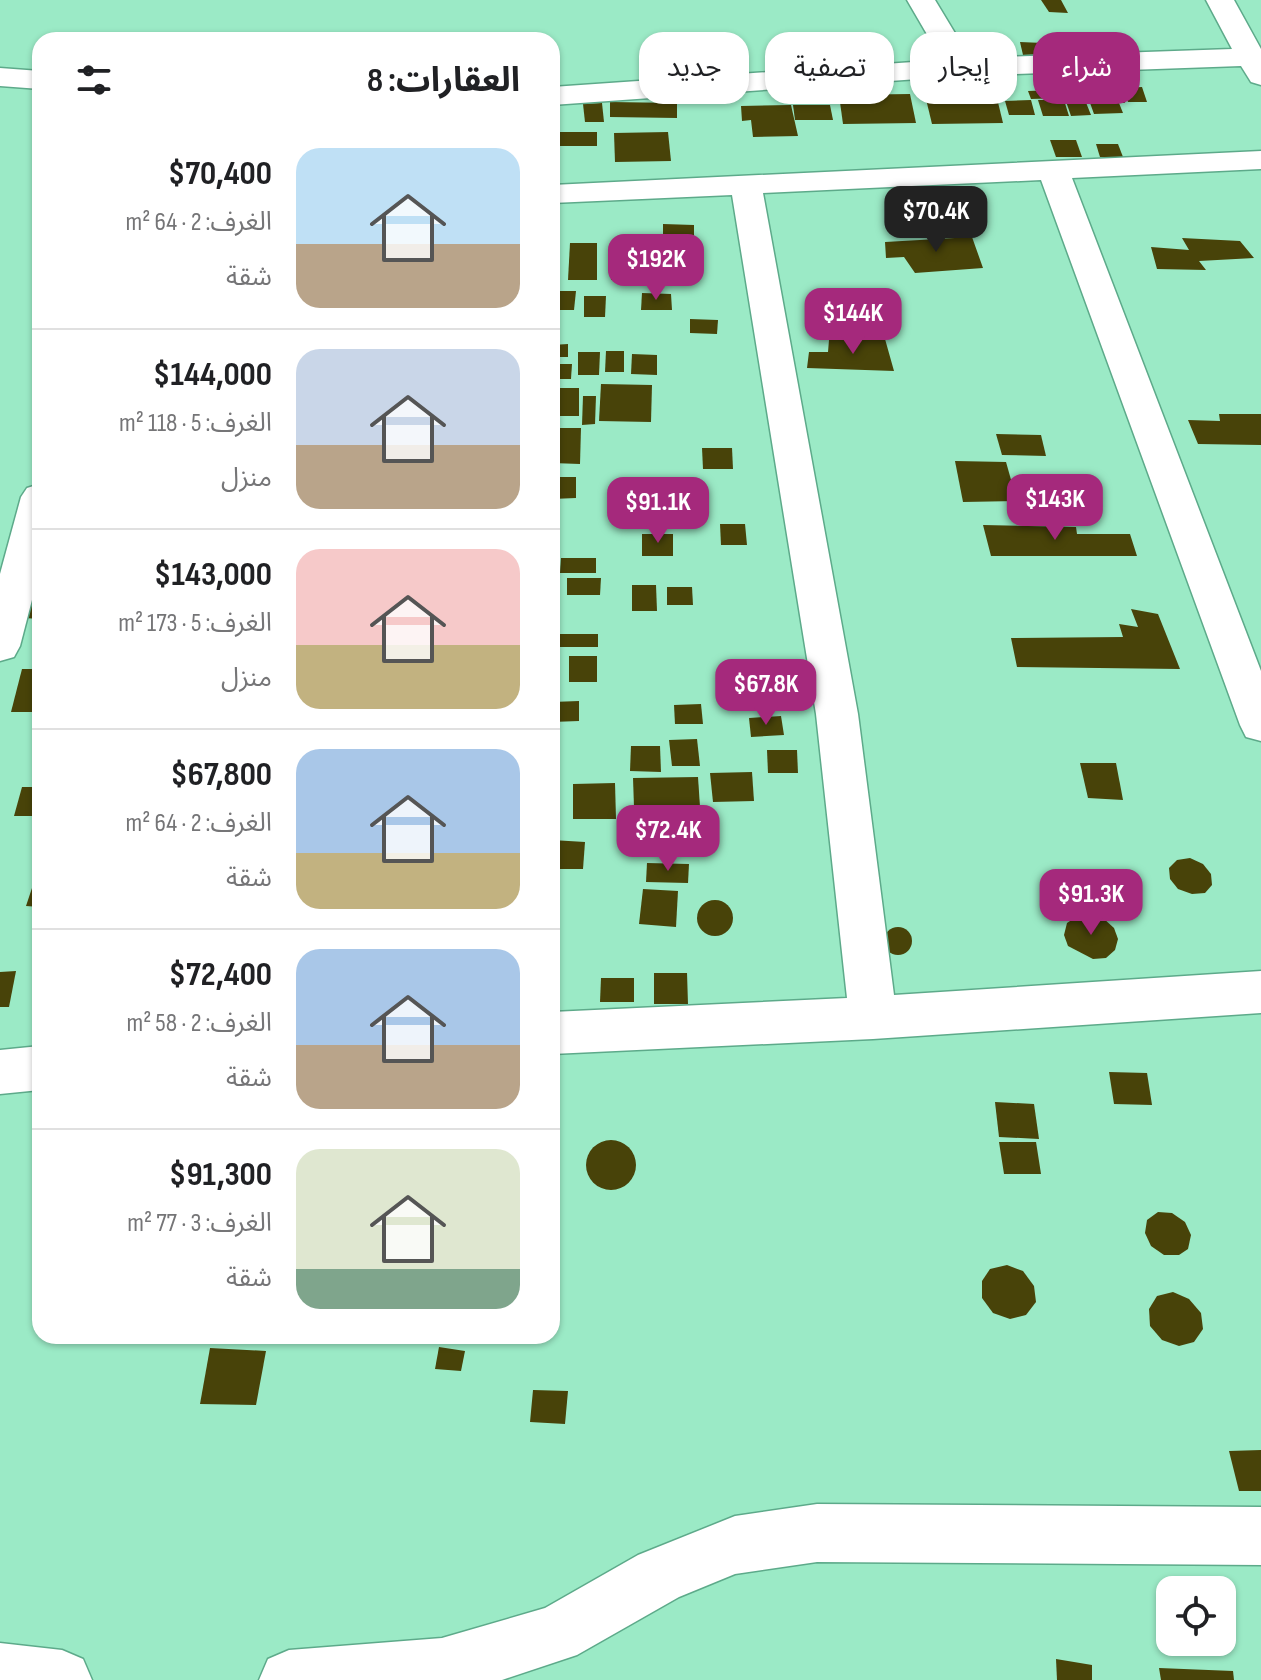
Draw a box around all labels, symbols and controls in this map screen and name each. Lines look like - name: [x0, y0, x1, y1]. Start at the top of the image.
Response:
- chip: جديد: [639, 32, 749, 104]
- chip: تصفية: [765, 32, 894, 104]
- chip: إيجار: [910, 32, 1017, 104]
- chip: شراء: [1033, 32, 1140, 104]
- icon: filters: [72, 58, 116, 102]
- text: العقارات: 8: [367, 60, 520, 101]
- text: $70,400: [168, 153, 272, 194]
- icon: home: [360, 180, 456, 276]
- pin: $70.4K: [871, 186, 1001, 254]
- text: $70.4K: [902, 196, 970, 227]
- text: الغرف: 2 · 64 m²: [126, 207, 272, 238]
- pin: $192K: [600, 234, 712, 302]
- text: $192K: [626, 244, 686, 275]
- text: شقة: [226, 262, 272, 293]
- pin: $144K: [797, 288, 909, 356]
- text: $144K: [823, 298, 883, 329]
- text: $144,000: [153, 354, 272, 395]
- icon: home: [360, 381, 456, 477]
- text: الغرف: 5 · 118 m²: [119, 408, 272, 439]
- text: منزل: [221, 463, 272, 494]
- pin: $143K: [999, 474, 1111, 542]
- pin: $91.1K: [593, 477, 723, 545]
- text: $143K: [1025, 484, 1085, 515]
- text: $91.1K: [625, 487, 691, 518]
- text: $143,000: [154, 554, 272, 595]
- icon: home: [360, 581, 456, 677]
- text: الغرف: 5 · 173 m²: [118, 608, 272, 639]
- pin: $67.8K: [701, 659, 831, 727]
- text: منزل: [221, 663, 272, 694]
- text: $67.8K: [733, 669, 799, 700]
- text: $67,800: [170, 754, 272, 795]
- icon: home: [360, 781, 456, 877]
- pin: $72.4K: [603, 805, 733, 873]
- text: الغرف: 2 · 64 m²: [126, 808, 272, 839]
- text: $72.4K: [635, 815, 701, 846]
- text: شقة: [226, 863, 272, 894]
- pin: $91.3K: [1026, 869, 1156, 937]
- text: $91.3K: [1058, 879, 1124, 910]
- text: $72,400: [169, 954, 272, 995]
- icon: home: [360, 981, 456, 1077]
- text: الغرف: 2 · 58 m²: [126, 1008, 272, 1039]
- text: شقة: [226, 1063, 272, 1094]
- text: $91,300: [169, 1154, 272, 1195]
- icon: home: [360, 1181, 456, 1277]
- text: الغرف: 3 · 77 m²: [127, 1208, 272, 1239]
- text: شقة: [226, 1263, 272, 1294]
- map controls: [1156, 1576, 1236, 1656]
- button: locate: [1156, 1576, 1236, 1656]

